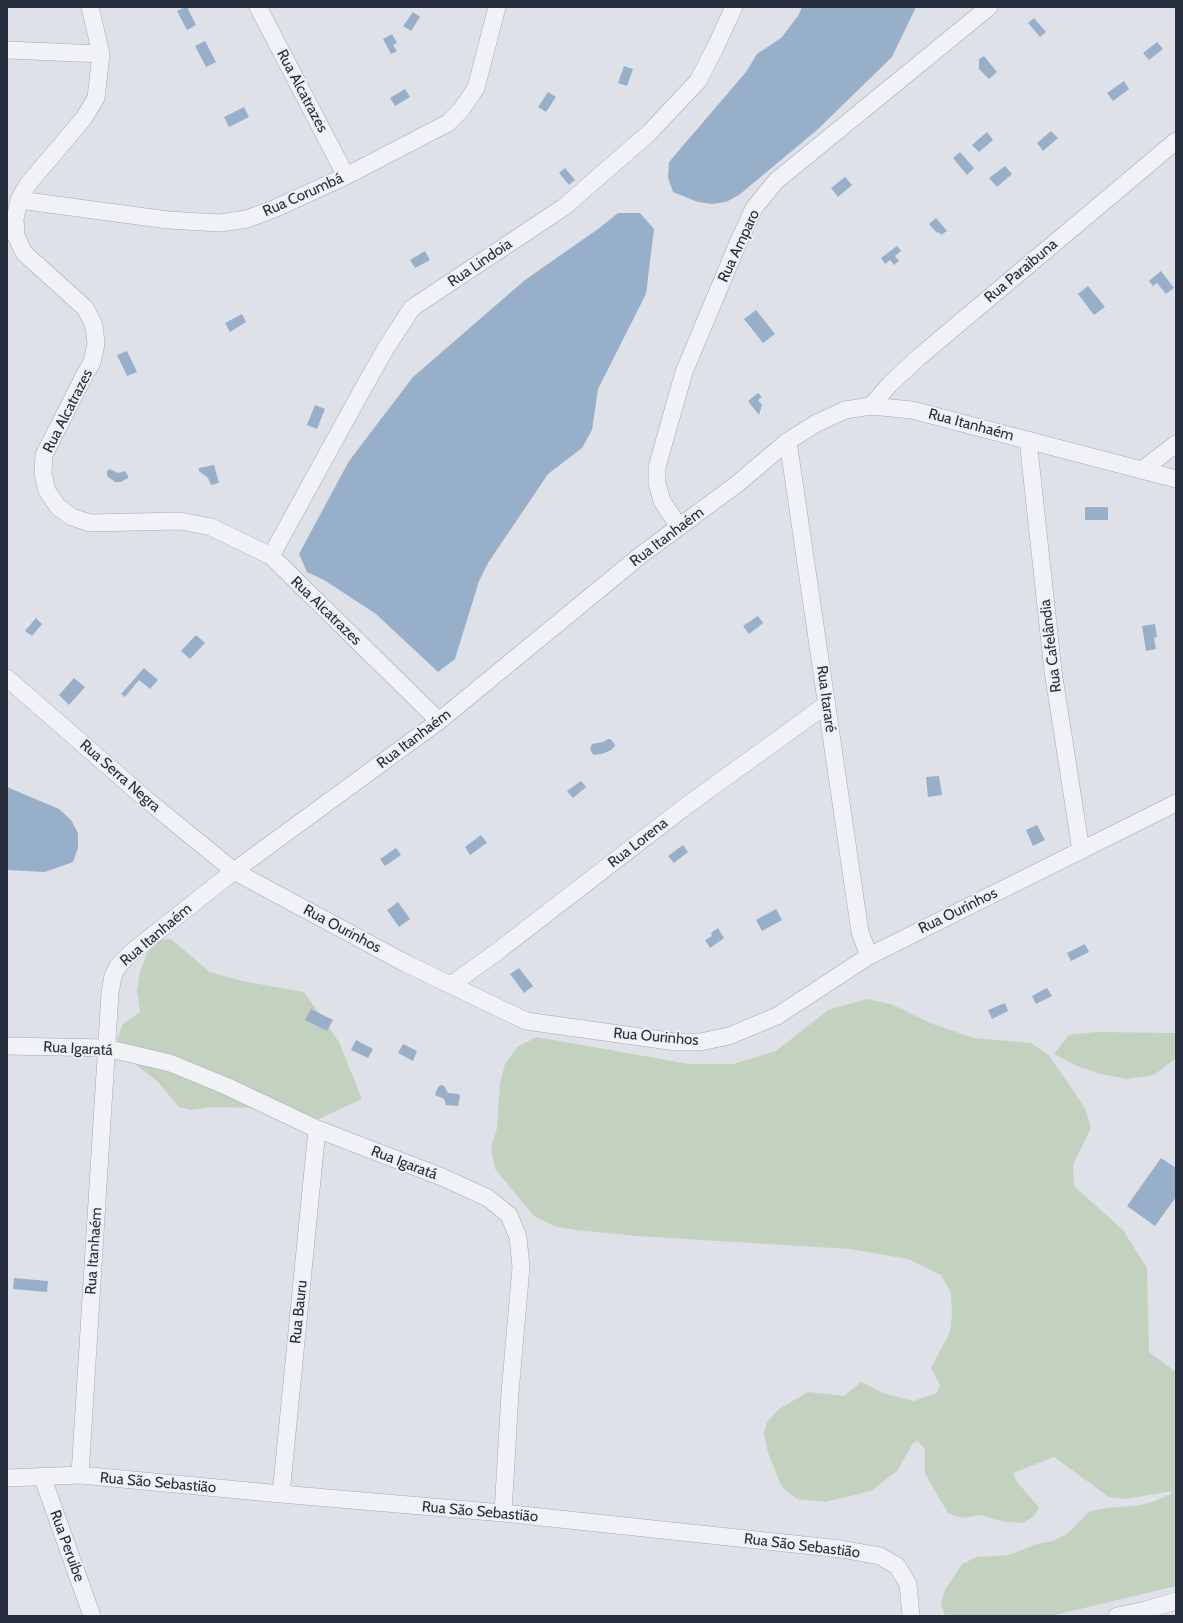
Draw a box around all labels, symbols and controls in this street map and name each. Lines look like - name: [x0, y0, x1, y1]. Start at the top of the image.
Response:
- street label: Rua Alcatrazes: [273, 46, 331, 136]
- street label: Rua Corumbá: [260, 169, 346, 221]
- street label: Rua Amparo: [714, 207, 764, 285]
- street label: Rua Lindoia: [445, 235, 515, 291]
- street label: Rua Paraibuna: [981, 235, 1061, 307]
- street label: Rua Alcatrazes: [39, 366, 97, 456]
- street label: Rua Itanhaém: [926, 405, 1016, 445]
- street label: Rua Itanhaém: [627, 503, 707, 571]
- street label: Rua Alcatrazes: [287, 573, 365, 649]
- street label: Rua Cafelândia: [1036, 598, 1066, 694]
- street label: Rua Itararé: [812, 664, 840, 734]
- street label: Rua Itanhaém: [374, 705, 454, 773]
- street label: Rua Serra Negra: [76, 736, 164, 816]
- street label: Rua Lorena: [605, 814, 671, 872]
- street label: Rua Ourinhos: [916, 884, 1000, 938]
- street label: Rua Itanhaém: [117, 900, 195, 970]
- street label: Rua Ourinhos: [300, 901, 384, 957]
- street label: Rua Ourinhos: [613, 1024, 699, 1050]
- street label: Rua Igaratá: [43, 1038, 113, 1060]
- street label: Rua Igaratá: [368, 1142, 440, 1184]
- street label: Rua Itanhaém: [82, 1207, 106, 1295]
- street label: Rua Bauru: [287, 1279, 311, 1345]
- street label: Rua São Sebastião: [99, 1469, 217, 1497]
- street label: Rua São Sebastião: [421, 1498, 539, 1526]
- street label: Rua Peruibe: [46, 1508, 88, 1584]
- street label: Rua São Sebastião: [743, 1530, 861, 1562]

